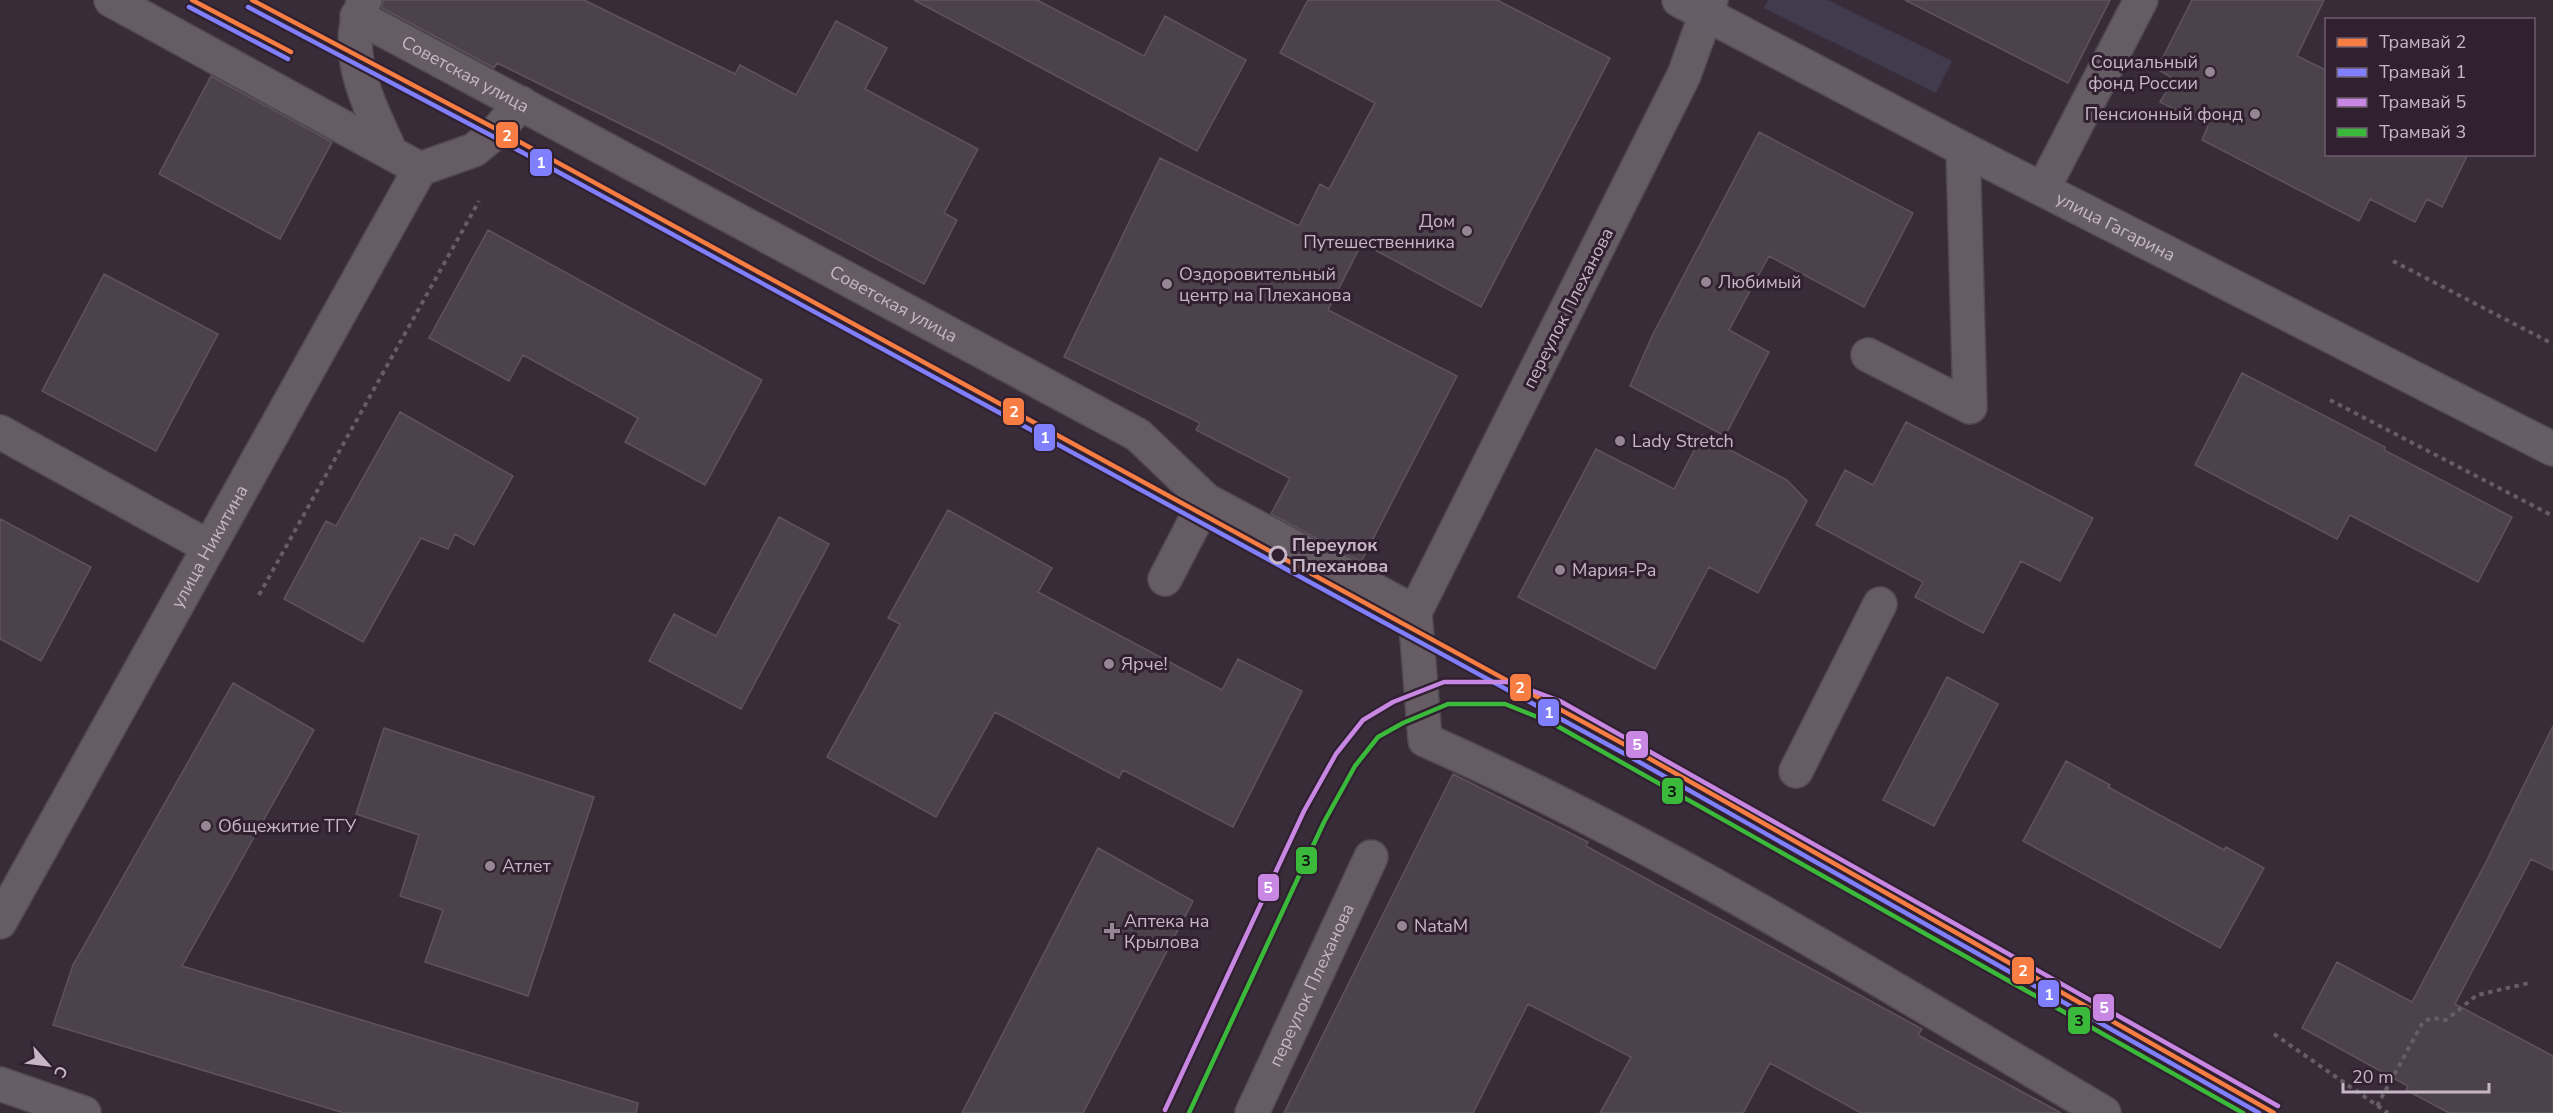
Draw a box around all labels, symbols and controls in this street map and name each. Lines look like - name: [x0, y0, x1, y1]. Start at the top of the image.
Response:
- legend: [2325, 18, 2535, 156]
- street label: Советская улица: [397, 30, 534, 118]
- text: Трамвай 2: [2379, 30, 2466, 54]
- place label: Социальный фонд России: [2088, 50, 2198, 95]
- text: Трамвай 1: [2379, 60, 2466, 84]
- marker: Социальный фонд России: [2203, 65, 2217, 79]
- text: Трамвай 5: [2379, 90, 2466, 114]
- place label: Пенсионный фонд: [2085, 102, 2243, 126]
- marker: Пенсионный фонд: [2248, 107, 2262, 121]
- text: Трамвай 3: [2379, 120, 2466, 144]
- line badge: 2: [495, 121, 519, 149]
- text: 2: [502, 125, 512, 147]
- line badge: 1: [529, 148, 553, 177]
- text: 1: [536, 152, 546, 174]
- street label: улица Гагарина: [2052, 186, 2179, 267]
- place label: Дом Путешественника: [1303, 209, 1455, 254]
- marker: Дом Путешественника: [1460, 224, 1474, 238]
- street label: переулок Плеханова: [1517, 224, 1619, 392]
- street label: Советская улица: [825, 260, 962, 348]
- place label: Оздоровительный центр на Плеханова: [1179, 262, 1351, 307]
- place label: Любимый: [1718, 270, 1801, 294]
- marker: Любимый: [1699, 275, 1713, 289]
- marker: Оздоровительный центр на Плеханова: [1160, 277, 1174, 291]
- line badge: 2: [1002, 397, 1025, 426]
- text: 2: [1009, 401, 1019, 423]
- line badge: 1: [1033, 423, 1056, 452]
- text: 1: [1040, 427, 1050, 449]
- place label: Lady Stretch: [1632, 429, 1734, 453]
- marker: Lady Stretch: [1613, 434, 1627, 448]
- street label: улица Никитина: [165, 480, 254, 613]
- place label: Переулок Плеханова: [1292, 533, 1388, 578]
- marker: Переулок Плеханова: [1269, 546, 1287, 564]
- place label: Мария-Ра: [1572, 558, 1657, 582]
- marker: Мария-Ра: [1553, 563, 1567, 577]
- place label: Ярче!: [1121, 652, 1168, 676]
- marker: Ярче!: [1102, 657, 1116, 671]
- line badge: 2: [1509, 673, 1532, 702]
- text: 2: [1515, 677, 1525, 699]
- line badge: 1: [1537, 698, 1560, 727]
- text: 1: [1544, 702, 1554, 724]
- line badge: 5: [1625, 730, 1649, 759]
- text: 5: [1632, 734, 1642, 756]
- line badge: 3: [1661, 777, 1684, 805]
- text: 3: [1667, 781, 1677, 803]
- place label: Общежитие ТГУ: [218, 814, 357, 838]
- marker: Общежитие ТГУ: [199, 819, 213, 833]
- line badge: 3: [1295, 846, 1318, 875]
- text: 3: [1301, 850, 1311, 872]
- place label: Атлет: [502, 854, 551, 878]
- marker: Атлет: [483, 859, 497, 873]
- line badge: 5: [1257, 873, 1280, 902]
- text: 5: [1263, 877, 1273, 899]
- street label: переулок Плеханова: [1263, 900, 1360, 1071]
- place label: Аптека на Крылова: [1124, 909, 1209, 954]
- place label: NataM: [1414, 914, 1468, 938]
- marker: NataM: [1395, 919, 1409, 933]
- marker: Аптека на Крылова: [1105, 924, 1119, 938]
- line badge: 2: [2011, 956, 2035, 985]
- text: 2: [2018, 960, 2028, 982]
- line badge: 1: [2037, 979, 2060, 1008]
- text: 1: [2044, 984, 2054, 1006]
- line badge: 5: [2092, 993, 2115, 1022]
- text: 5: [2099, 997, 2109, 1019]
- line badge: 3: [2067, 1006, 2091, 1035]
- text: 3: [2074, 1010, 2084, 1032]
- north arrow: [18, 1035, 78, 1095]
- scale bar: [2343, 1056, 2488, 1094]
- text: С: [48, 1062, 73, 1082]
- text: 20 m: [2352, 1065, 2394, 1089]

